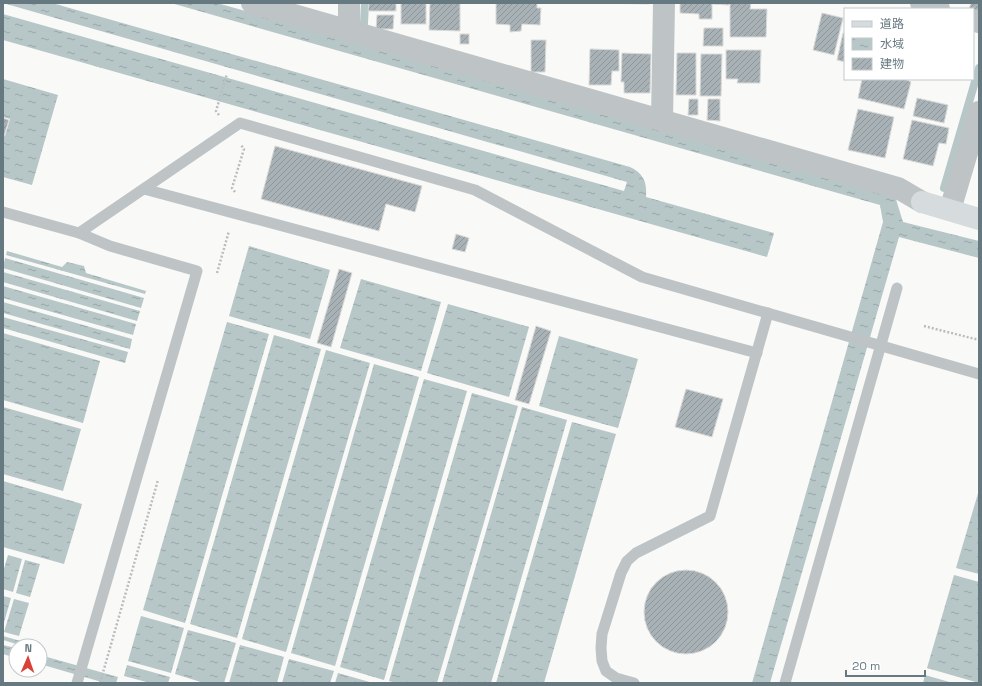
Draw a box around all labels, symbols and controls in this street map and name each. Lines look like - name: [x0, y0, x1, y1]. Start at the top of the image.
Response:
- legend: [844, 8, 974, 80]
- text: 道路: [880, 16, 904, 32]
- text: 水域: [880, 36, 904, 52]
- text: 建物: [880, 56, 904, 72]
- north arrow: [8, 638, 48, 678]
- text: N: [24, 641, 32, 655]
- scale bar: [846, 652, 925, 678]
- text: 20 m: [852, 658, 880, 674]

